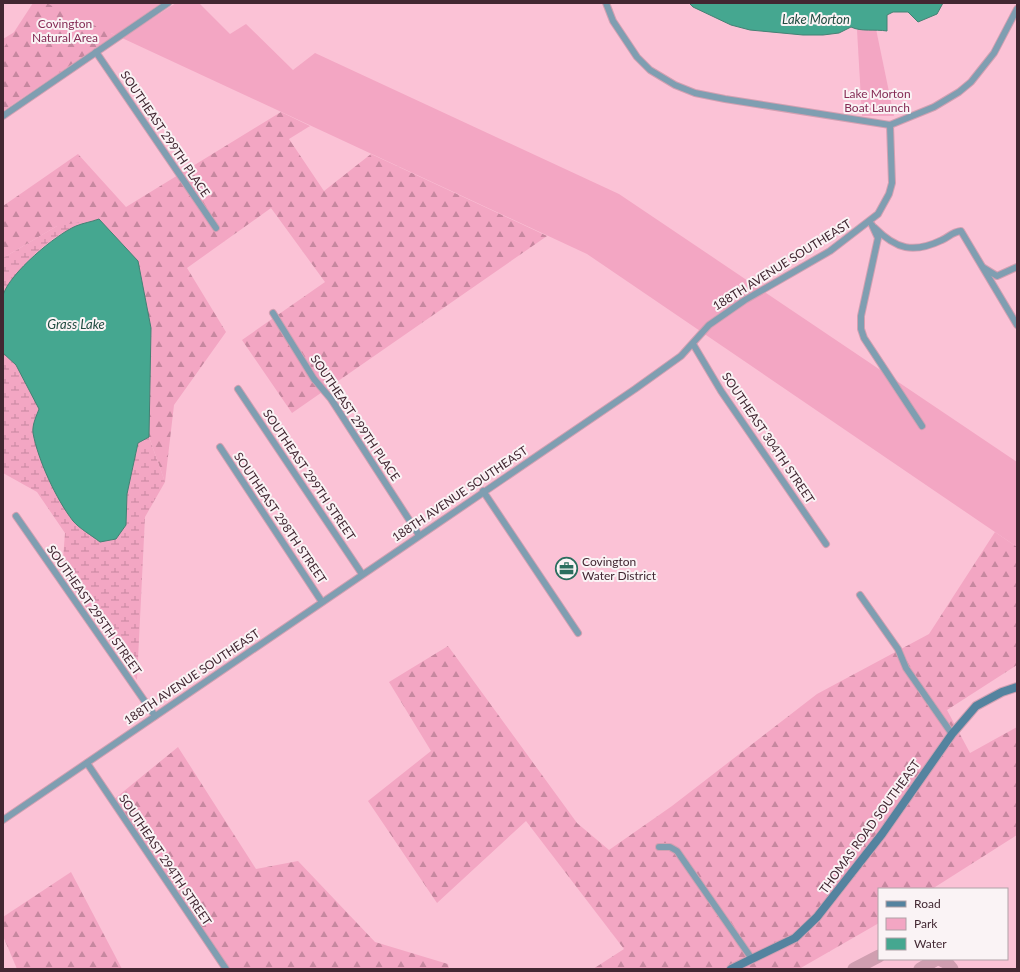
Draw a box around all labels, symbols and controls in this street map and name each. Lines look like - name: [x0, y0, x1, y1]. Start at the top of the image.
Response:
- water label: Lake Morton: [782, 11, 850, 27]
- park label: Covington Natural Area: [32, 16, 98, 45]
- street label: SOUTHEAST 299TH PLACE: [118, 68, 213, 200]
- park label: Lake Morton Boat Launch: [843, 86, 911, 115]
- street label: 188TH AVENUE SOUTHEAST: [710, 216, 854, 313]
- water label: Grass Lake: [47, 316, 105, 332]
- street label: SOUTHEAST 299TH PLACE: [308, 352, 403, 484]
- street label: SOUTHEAST 304TH STREET: [719, 369, 818, 506]
- street label: SOUTHEAST 299TH STREET: [260, 406, 359, 543]
- street label: 188TH AVENUE SOUTHEAST: [389, 443, 530, 545]
- street label: SOUTHEAST 298TH STREET: [231, 449, 330, 586]
- street label: SOUTHEAST 295TH STREET: [44, 542, 145, 677]
- place label: Covington Water District: [582, 554, 657, 583]
- office icon: Covington Water District: [553, 556, 579, 582]
- street label: 188TH AVENUE SOUTHEAST: [121, 626, 262, 728]
- street label: THOMAS ROAD SOUTHEAST: [816, 757, 923, 897]
- street label: SOUTHEAST 294TH STREET: [116, 791, 215, 928]
- legend: [878, 888, 1008, 960]
- text: Road: [914, 896, 941, 911]
- text: Park: [914, 916, 938, 931]
- text: Water: [914, 936, 947, 951]

